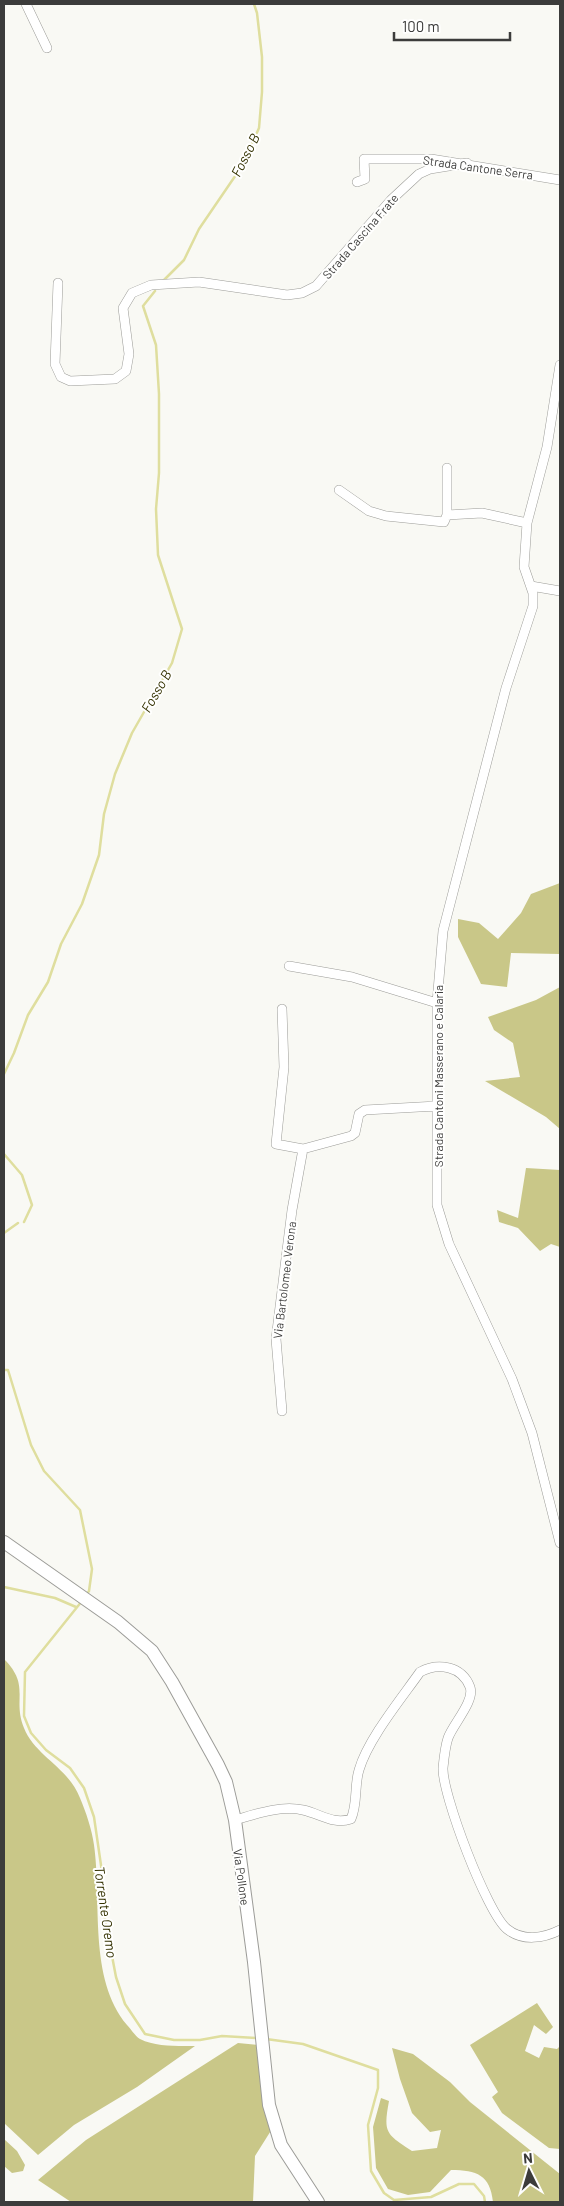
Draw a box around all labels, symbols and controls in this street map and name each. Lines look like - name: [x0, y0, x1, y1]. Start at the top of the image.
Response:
- scale bar: [394, 10, 510, 42]
- text: 100 m: [402, 17, 440, 35]
- water label: Fosso B: [227, 130, 263, 179]
- street label: Strada Cantone Serra: [422, 152, 534, 182]
- street label: Strada Cascina Frate: [319, 191, 401, 281]
- water label: Fosso B: [137, 666, 175, 715]
- street label: Strada Cantoni Masserano e Calaria: [431, 985, 445, 1167]
- street label: Via Bartolomeo Verona: [270, 1220, 298, 1340]
- street label: Via Pollone: [231, 1848, 253, 1906]
- water label: Torrente Oremo: [91, 1865, 121, 1959]
- north arrow: [504, 2146, 554, 2196]
- text: N: [522, 2149, 533, 2166]

